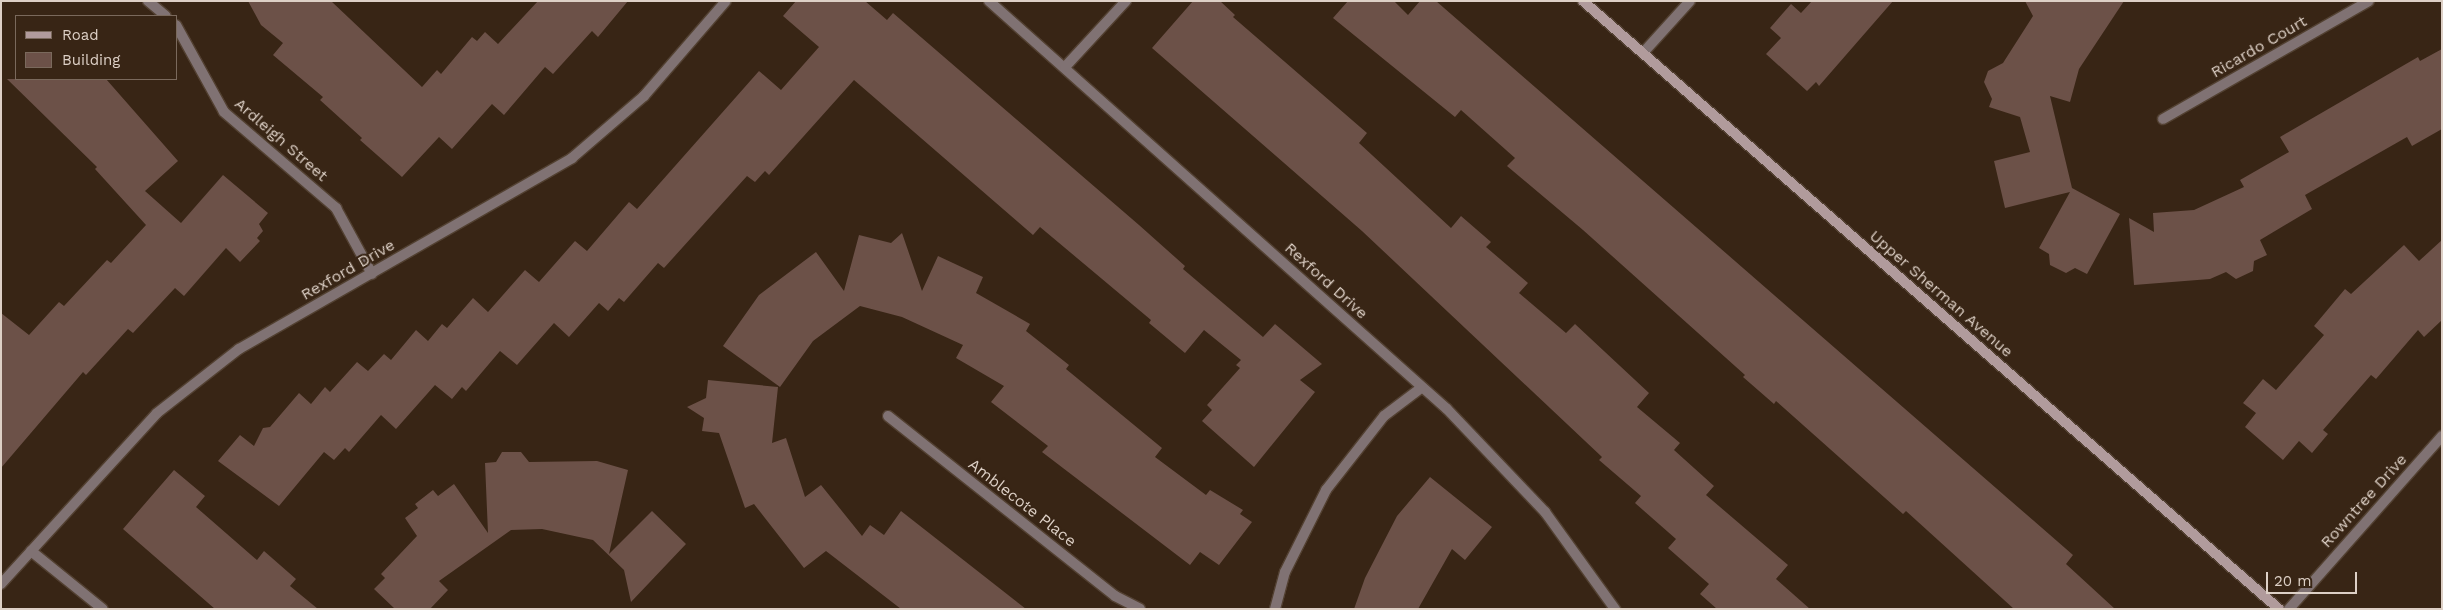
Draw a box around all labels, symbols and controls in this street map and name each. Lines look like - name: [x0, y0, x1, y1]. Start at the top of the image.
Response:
- street label: Ricardo Court: [2208, 12, 2310, 82]
- legend: [15, 15, 178, 80]
- text: Road: [62, 26, 99, 44]
- text: Building: [62, 51, 120, 69]
- street label: Ardleigh Street: [230, 94, 332, 186]
- street label: Upper Sherman Avenue: [1865, 226, 2017, 362]
- street label: Rexford Drive: [298, 235, 398, 305]
- street label: Rexford Drive: [1281, 239, 1371, 323]
- street label: Rowntree Drive: [2317, 450, 2411, 552]
- street label: Amblecote Place: [964, 455, 1080, 551]
- scale bar: [2268, 562, 2359, 594]
- text: 20 m: [2274, 572, 2312, 590]

